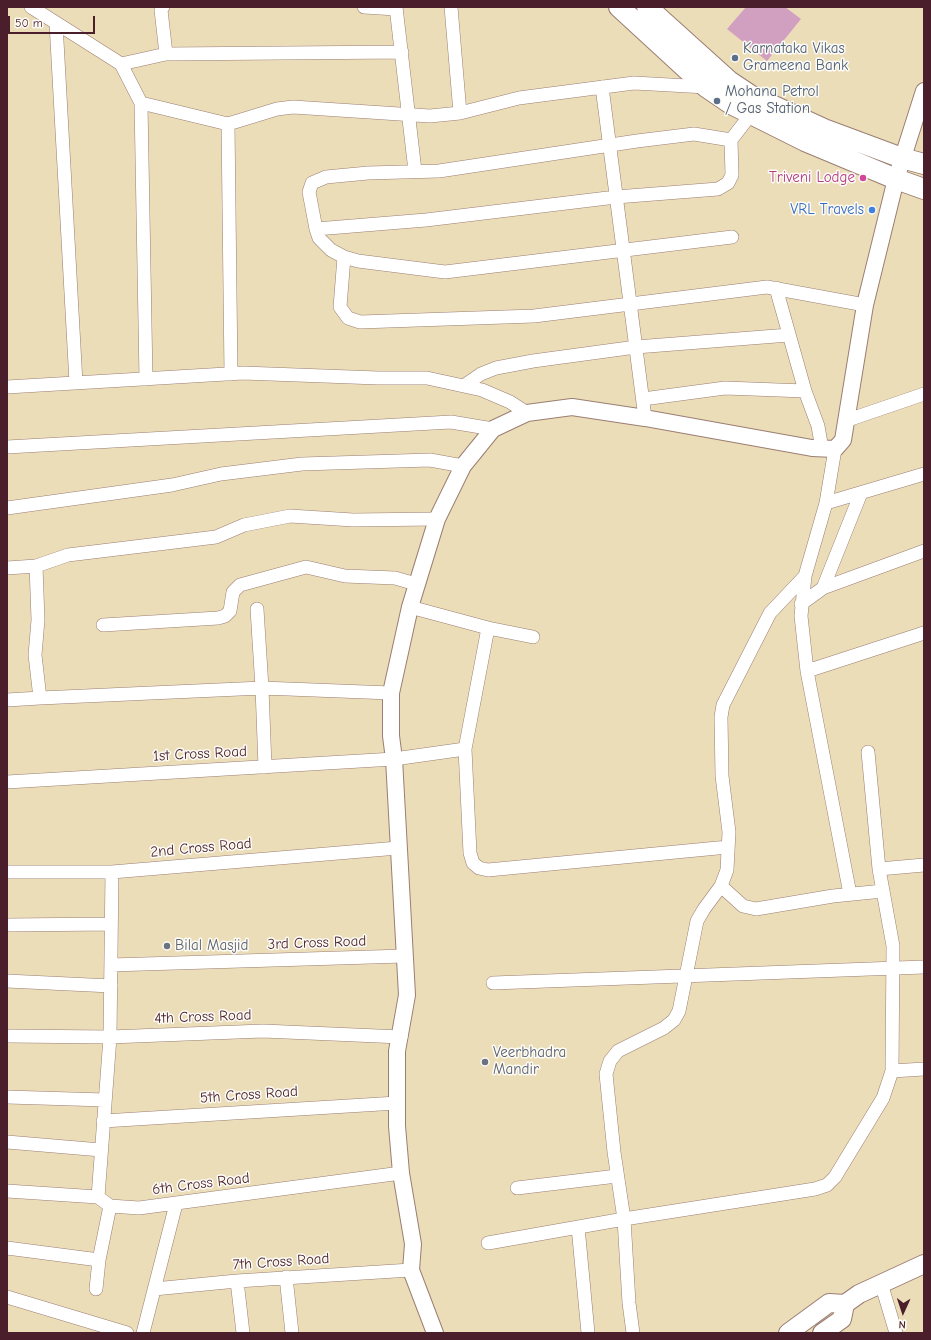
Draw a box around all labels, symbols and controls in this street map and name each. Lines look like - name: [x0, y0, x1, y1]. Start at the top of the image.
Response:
- scale bar: [10, 8, 97, 34]
- text: 50 m: [15, 16, 43, 30]
- place label: Karnataka Vikas Grameena Bank: [743, 40, 848, 75]
- marker: Karnataka Vikas Grameena Bank: [730, 53, 740, 63]
- place label: Mohana Petrol / Gas Station: [725, 83, 819, 118]
- marker: Mohana Petrol / Gas Station: [712, 96, 722, 106]
- place label: Triveni Lodge: [769, 169, 855, 187]
- marker: Triveni Lodge: [858, 173, 868, 183]
- place label: VRL Travels: [790, 201, 864, 219]
- marker: VRL Travels: [867, 205, 877, 215]
- street label: 1st Cross Road: [153, 743, 247, 765]
- street label: 2nd Cross Road: [150, 835, 252, 861]
- street label: 3rd Cross Road: [267, 932, 367, 954]
- place label: Bilal Masjid: [175, 937, 248, 955]
- marker: Bilal Masjid: [162, 941, 172, 951]
- street label: 4th Cross Road: [154, 1006, 252, 1028]
- place label: Veerbhadra Mandir: [493, 1044, 566, 1079]
- marker: Veerbhadra Mandir: [480, 1057, 490, 1067]
- street label: 5th Cross Road: [199, 1083, 299, 1107]
- street label: 6th Cross Road: [151, 1169, 251, 1199]
- street label: 7th Cross Road: [232, 1250, 330, 1274]
- north arrow: [883, 1292, 923, 1332]
- text: N: [898, 1318, 906, 1331]

